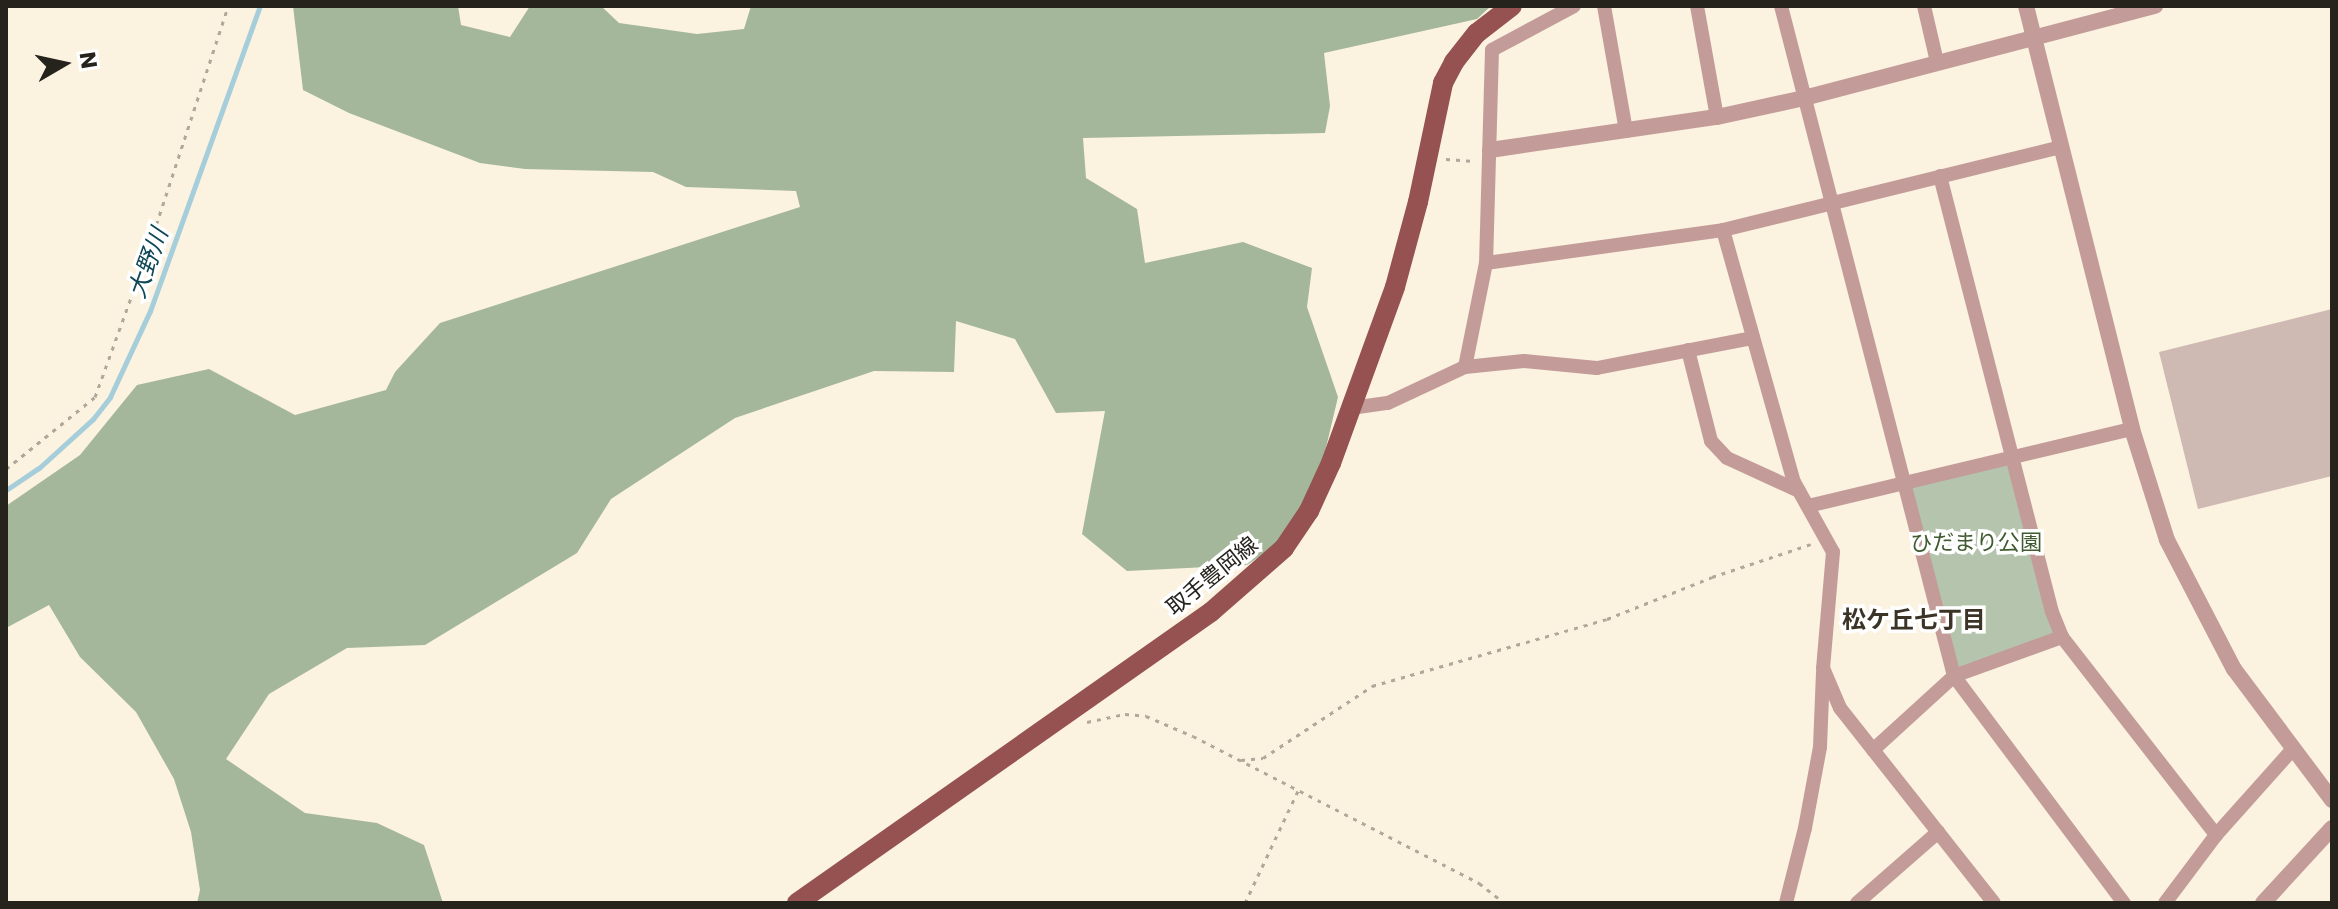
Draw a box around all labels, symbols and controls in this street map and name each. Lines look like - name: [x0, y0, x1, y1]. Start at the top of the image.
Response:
- north arrow: [24, 24, 104, 104]
- text: N: [72, 50, 105, 71]
- water label: 大野川: [122, 224, 174, 302]
- park label: ひだまり公園: [1910, 530, 2042, 556]
- street label: 取手豊岡線: [1161, 531, 1263, 621]
- district label: 松ケ丘七丁目: [1842, 606, 1986, 634]

